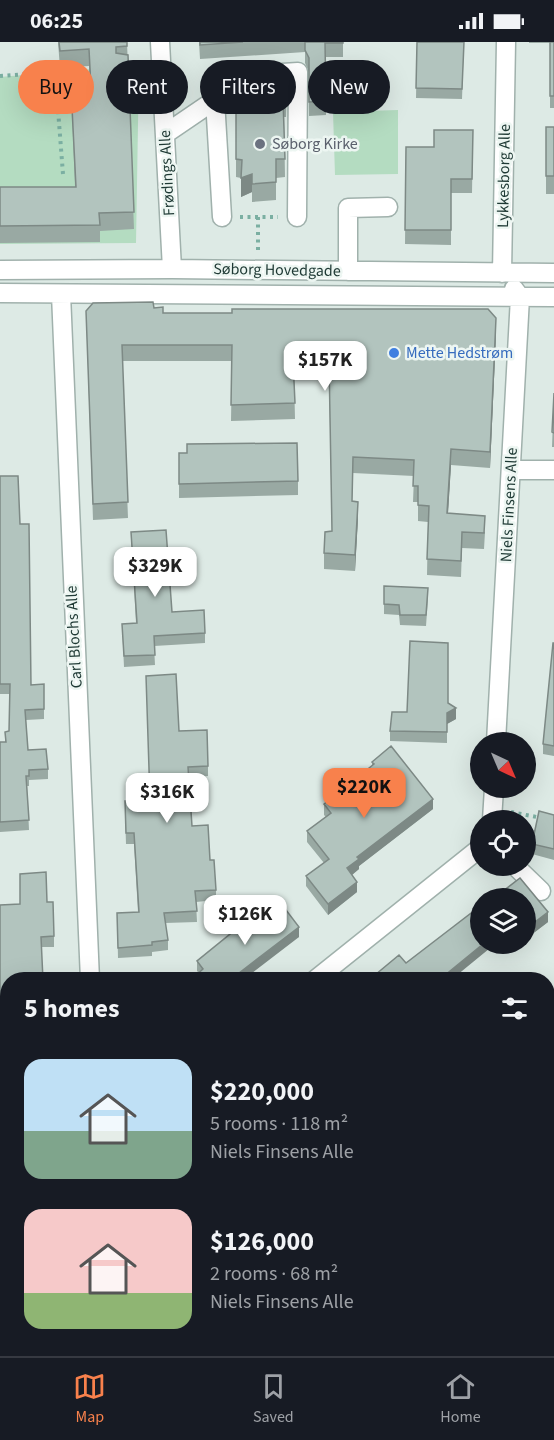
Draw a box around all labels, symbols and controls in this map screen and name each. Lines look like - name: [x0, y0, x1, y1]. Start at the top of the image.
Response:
- text: 06:25: [30, 5, 83, 37]
- chip: Buy: [18, 60, 94, 114]
- chip: Rent: [106, 60, 188, 114]
- chip: Filters: [200, 60, 296, 114]
- chip: New: [308, 60, 390, 114]
- street label: Lykkesborg Alle: [492, 124, 516, 228]
- street label: Frødings Alle: [154, 129, 180, 217]
- place label: Søborg Kirke: [272, 133, 358, 155]
- marker: Søborg Kirke: [253, 137, 267, 151]
- street label: Søborg Hovedgade: [213, 258, 341, 282]
- pin: $157K: [283, 341, 367, 392]
- place label: Mette Hedstrøm: [406, 342, 513, 364]
- text: $157K: [298, 346, 352, 374]
- marker: Mette Hedstrøm: [387, 346, 401, 360]
- street label: Niels Finsens Alle: [495, 447, 523, 563]
- pin: $329K: [113, 547, 197, 598]
- text: $329K: [128, 552, 182, 580]
- street label: Carl Blochs Alle: [60, 585, 88, 689]
- north arrow: [470, 732, 536, 798]
- map controls: [470, 732, 536, 954]
- pin: $220K: [322, 768, 406, 819]
- pin: $316K: [125, 773, 209, 824]
- text: $220K: [337, 773, 391, 801]
- text: $316K: [140, 778, 194, 806]
- button: locate: [470, 810, 536, 876]
- button: layers: [470, 888, 536, 954]
- pin: $126K: [203, 895, 287, 946]
- text: $126K: [218, 900, 272, 928]
- text: 5 homes: [24, 990, 119, 1027]
- icon: filters: [498, 992, 531, 1025]
- text: $220,000: [210, 1073, 314, 1110]
- icon: home: [72, 1083, 144, 1155]
- text: 5 rooms · 118 m²: [210, 1110, 348, 1138]
- text: Niels Finsens Alle: [210, 1138, 354, 1166]
- text: $126,000: [210, 1223, 314, 1260]
- icon: home: [72, 1233, 144, 1305]
- text: 2 rooms · 68 m²: [210, 1260, 338, 1288]
- text: Niels Finsens Alle: [210, 1288, 354, 1316]
- tab: Map: [73, 1370, 106, 1428]
- tab: Saved: [253, 1370, 294, 1428]
- tab: Home: [440, 1370, 481, 1428]

